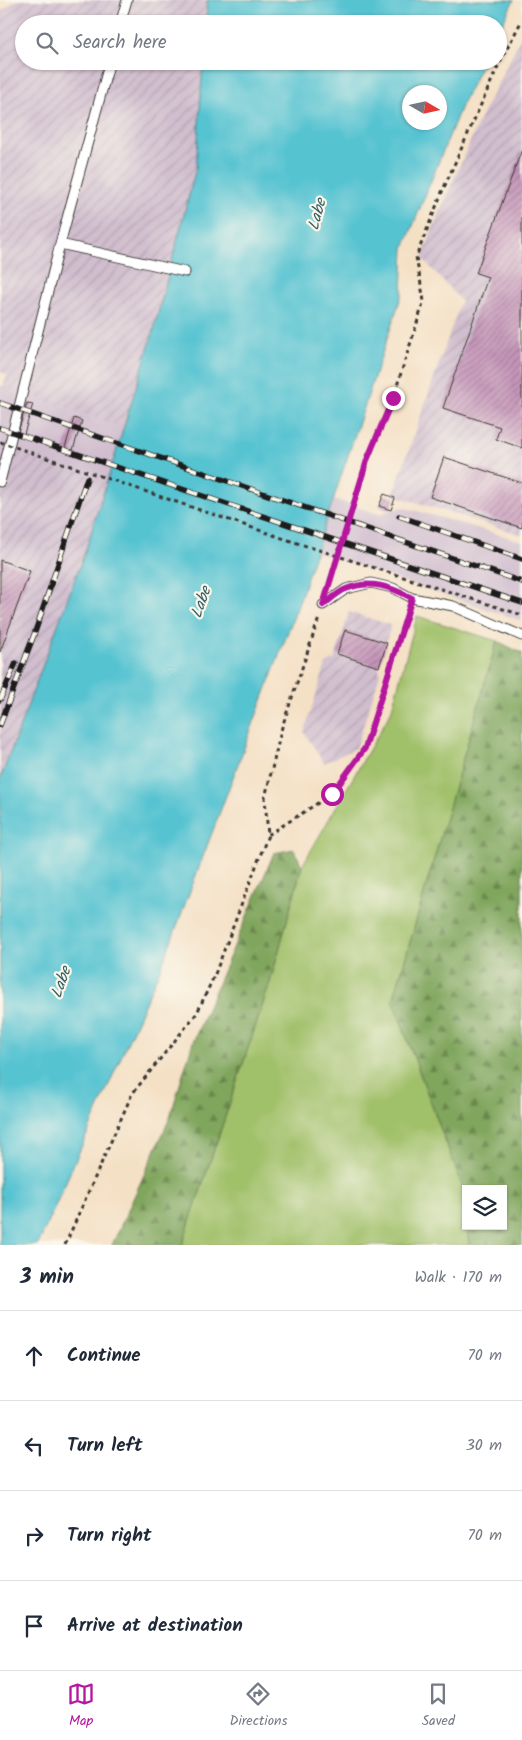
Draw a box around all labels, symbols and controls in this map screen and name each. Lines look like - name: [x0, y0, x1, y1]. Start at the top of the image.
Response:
- search box: [15, 15, 507, 70]
- text: Search here: [73, 28, 167, 58]
- icon: search: [33, 29, 61, 57]
- north arrow: [402, 85, 447, 130]
- water label: Labe: [301, 194, 334, 233]
- route end: [382, 387, 405, 410]
- water label: Labe: [184, 582, 219, 622]
- route start: [321, 783, 344, 806]
- water label: Labe: [44, 962, 79, 1002]
- map controls: [462, 1185, 507, 1230]
- button: layers: [462, 1185, 507, 1230]
- text: 3 min: [20, 1261, 74, 1294]
- text: Walk · 170 m: [414, 1265, 502, 1290]
- text: Continue: [67, 1341, 140, 1371]
- icon: ahead: [20, 1342, 48, 1370]
- text: 70 m: [467, 1343, 502, 1368]
- text: Turn left: [67, 1431, 142, 1461]
- icon: left: [20, 1432, 48, 1460]
- text: 30 m: [466, 1433, 502, 1458]
- text: Turn right: [67, 1521, 152, 1551]
- icon: right: [20, 1522, 48, 1550]
- text: 70 m: [467, 1523, 502, 1548]
- text: Arrive at destination: [67, 1611, 243, 1641]
- icon: arrive: [20, 1612, 48, 1640]
- tab: Map: [67, 1680, 95, 1732]
- tab: Directions: [229, 1680, 287, 1732]
- tab: Saved: [422, 1680, 455, 1732]

